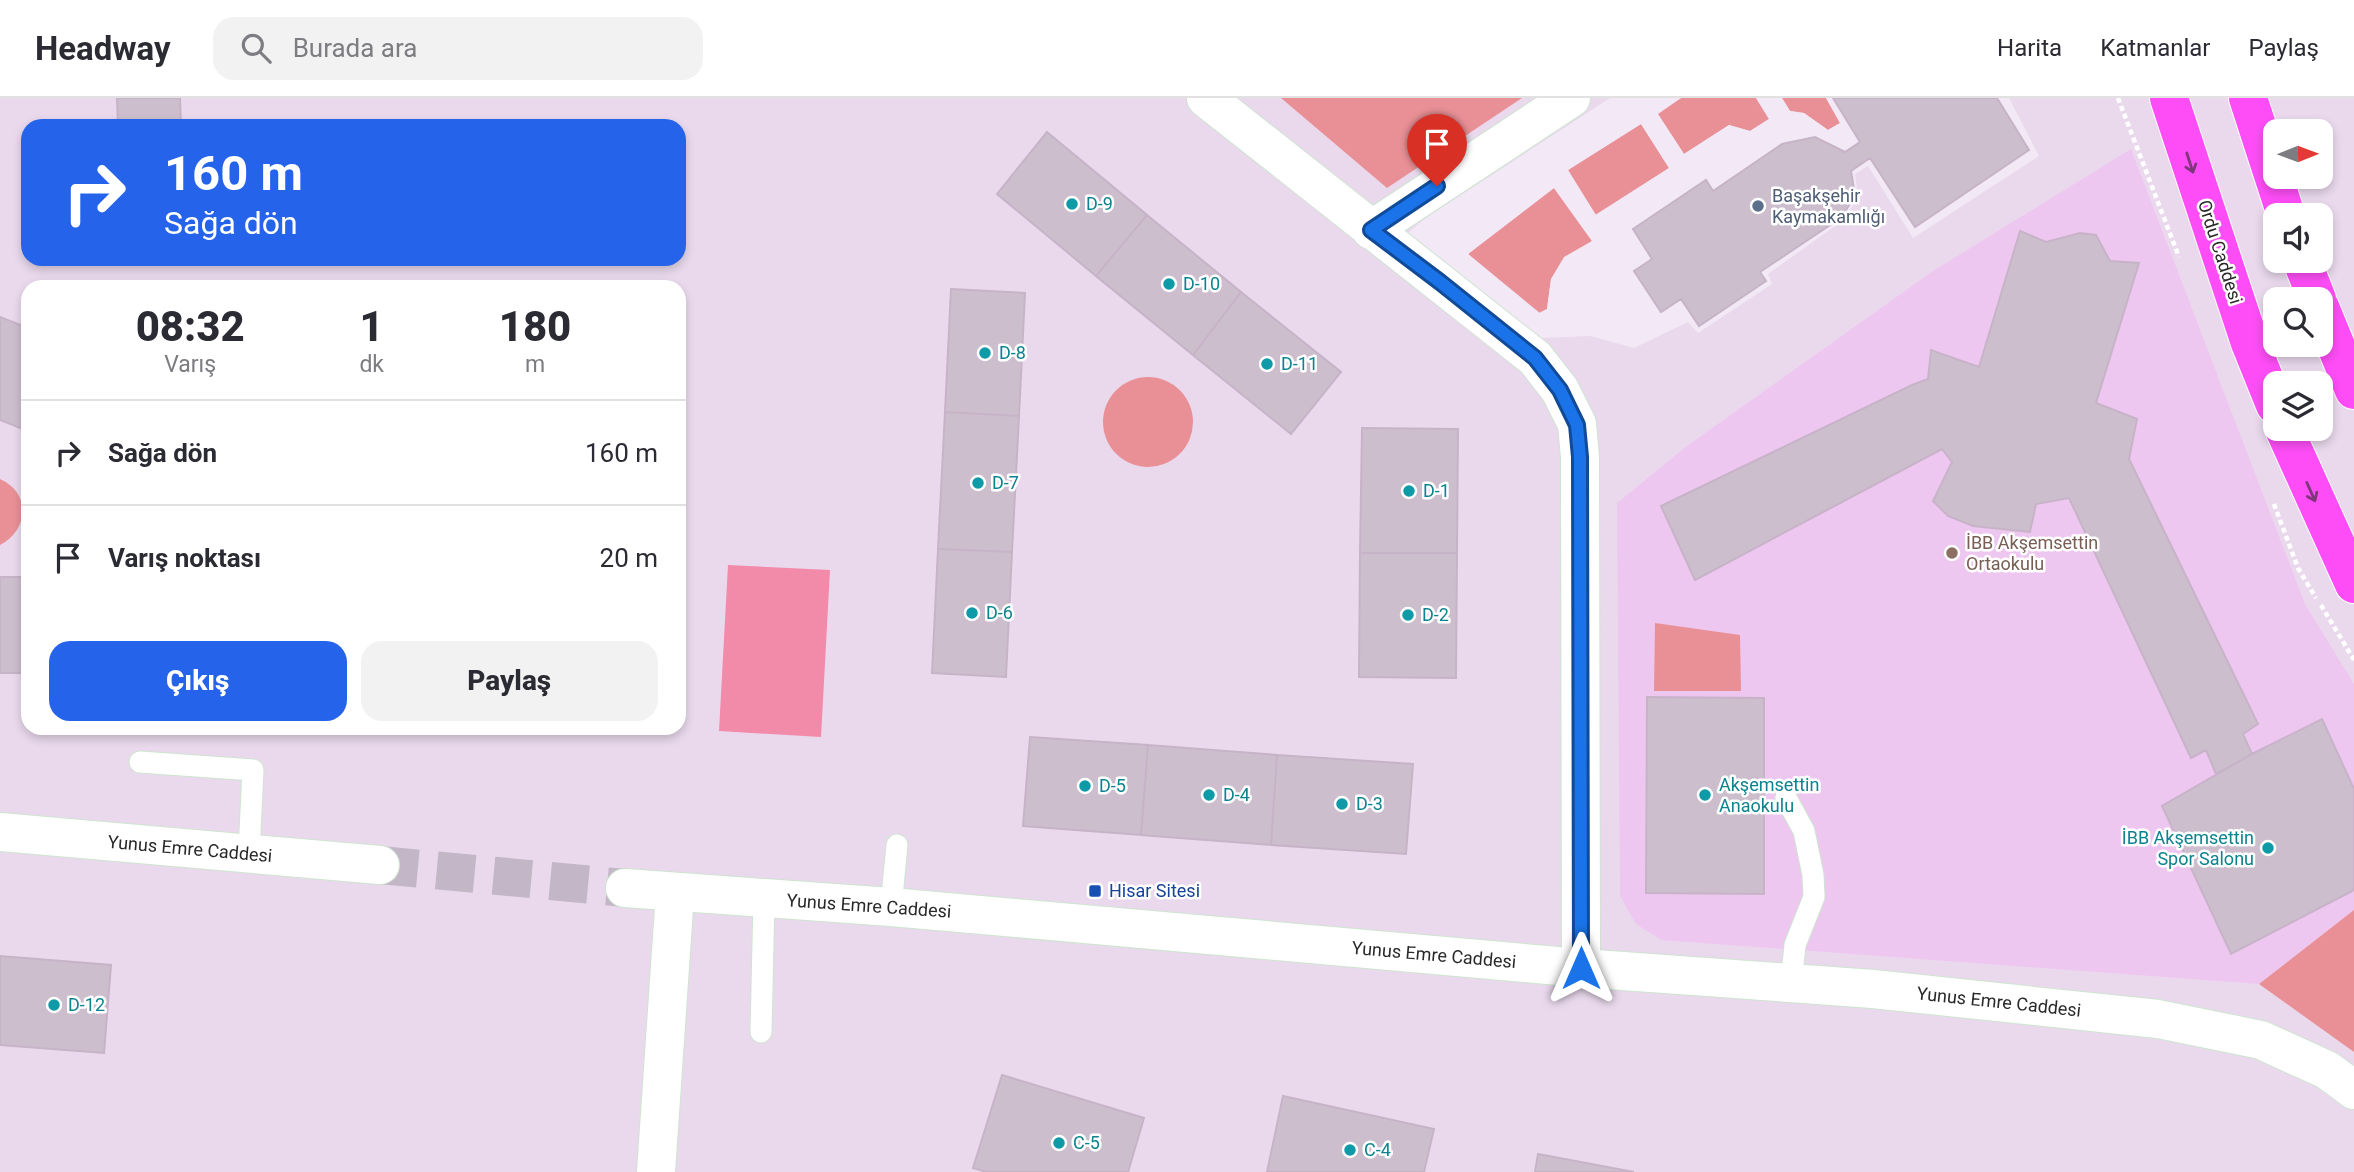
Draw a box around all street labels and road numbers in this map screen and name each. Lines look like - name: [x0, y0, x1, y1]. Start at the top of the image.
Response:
- street label: Ordu Caddesi: [2194, 197, 2247, 306]
- street label: Yunus Emre Caddesi: [107, 831, 273, 866]
- street label: Yunus Emre Caddesi: [786, 889, 952, 922]
- street label: Yunus Emre Caddesi: [1351, 937, 1517, 972]
- street label: Yunus Emre Caddesi: [1916, 982, 2082, 1021]

